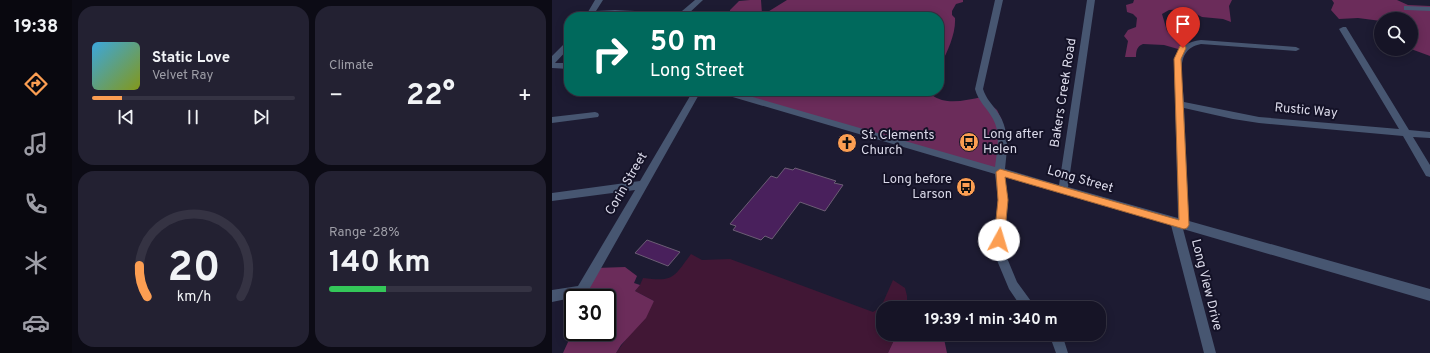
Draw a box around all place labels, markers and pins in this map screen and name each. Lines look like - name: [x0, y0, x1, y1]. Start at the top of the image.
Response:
- pin: [1166, 7.0, 1200, 48]
- place label: Long after Helen: [983, 127, 1044, 158]
- place label: St. Clements Church: [861, 128, 935, 159]
- bus stop icon: Long after Helen: [958, 131, 980, 153]
- church icon: St. Clements Church: [836, 132, 858, 154]
- place label: Long before Larson: [882, 172, 952, 203]
- bus stop icon: Long before Larson: [955, 176, 977, 198]

